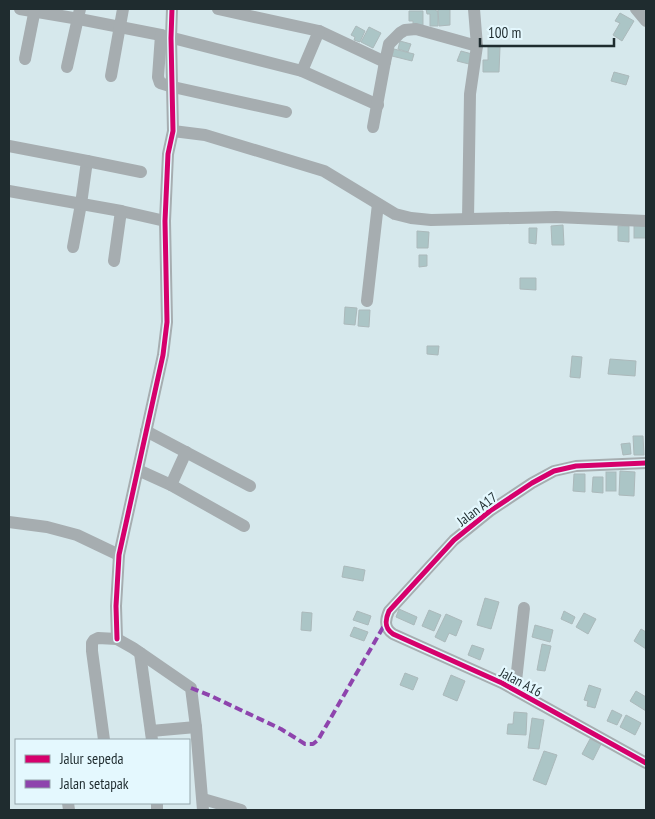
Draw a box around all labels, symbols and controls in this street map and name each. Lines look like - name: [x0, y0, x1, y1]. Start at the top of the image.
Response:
- scale bar: [480, 15, 614, 47]
- text: 100 m: [488, 23, 521, 42]
- street label: Jalan A17: [452, 488, 501, 531]
- street label: Jalan A16: [496, 663, 545, 701]
- legend: [15, 739, 190, 804]
- text: Jalur sepeda: [59, 749, 123, 768]
- text: Jalan setapak: [59, 774, 129, 793]

